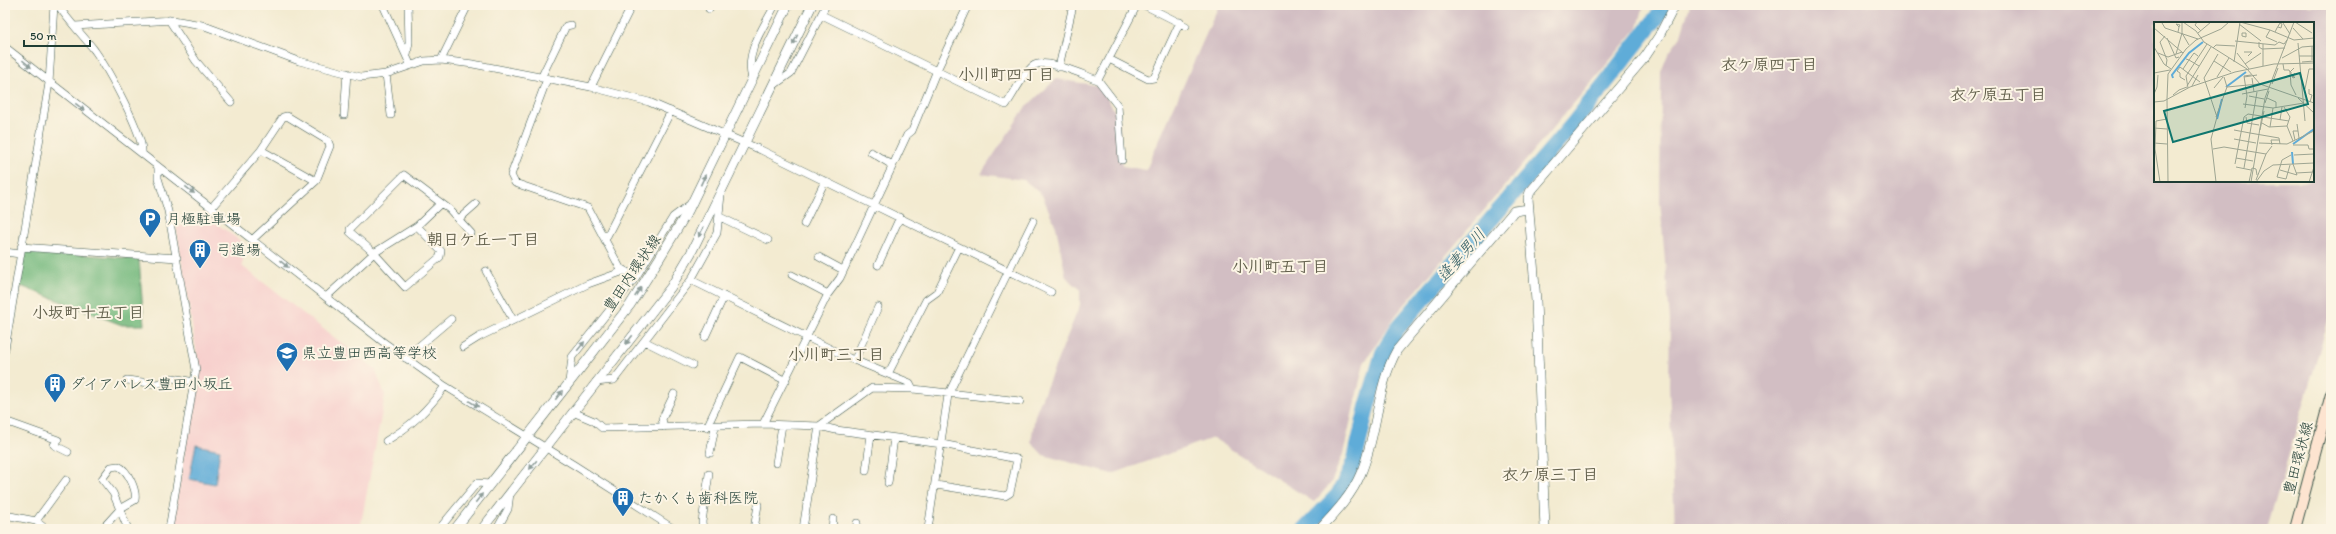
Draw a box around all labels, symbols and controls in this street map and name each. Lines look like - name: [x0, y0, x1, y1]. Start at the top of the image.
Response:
- scale bar: [24, 22, 90, 48]
- inset map: [2154, 22, 2314, 182]
- text: 50 m: [30, 29, 56, 43]
- one-way arrow: [792, 34, 798, 46]
- district label: 衣ケ原四丁目: [1721, 55, 1817, 74]
- one-way arrow: [22, 60, 33, 69]
- district label: 小川町四丁目: [958, 65, 1054, 84]
- district label: 衣ケ原五丁目: [1950, 85, 2046, 104]
- one-way arrow: [75, 103, 86, 111]
- one-way arrow: [700, 174, 706, 186]
- one-way arrow: [184, 186, 195, 194]
- parking icon: 月極駐車場: [137, 206, 163, 239]
- place label: 月極駐車場: [166, 210, 241, 228]
- water label: 逢妻男川: [1433, 225, 1489, 285]
- one-way arrow: [698, 227, 705, 238]
- district label: 朝日ケ丘一丁目: [427, 230, 539, 249]
- street label: 豊田内環状線: [599, 231, 665, 315]
- building icon: 弓道場: [187, 237, 213, 270]
- place label: 弓道場: [216, 241, 261, 259]
- district label: 小川町五丁目: [1232, 257, 1328, 276]
- one-way arrow: [278, 259, 289, 268]
- one-way arrow: [634, 287, 642, 298]
- district label: 小坂町十五丁目: [32, 303, 144, 322]
- one-way arrow: [625, 335, 633, 346]
- school or university icon: 県立豊田西高等学校: [274, 340, 300, 373]
- one-way arrow: [577, 341, 586, 352]
- place label: 県立豊田西高等学校: [302, 344, 437, 362]
- district label: 小川町三丁目: [788, 345, 884, 364]
- building icon: ダイアパレス豊田小坂丘: [42, 371, 68, 404]
- place label: ダイアパレス豊田小坂丘: [70, 375, 233, 393]
- one-way arrow: [554, 390, 563, 401]
- one-way arrow: [468, 400, 480, 407]
- street label: 豊田環状線: [2280, 419, 2316, 497]
- one-way arrow: [528, 460, 537, 471]
- district label: 衣ケ原三丁目: [1502, 465, 1598, 484]
- building icon: たかくも歯科医院: [610, 485, 636, 518]
- place label: たかくも歯科医院: [638, 489, 758, 507]
- one-way arrow: [475, 493, 484, 504]

